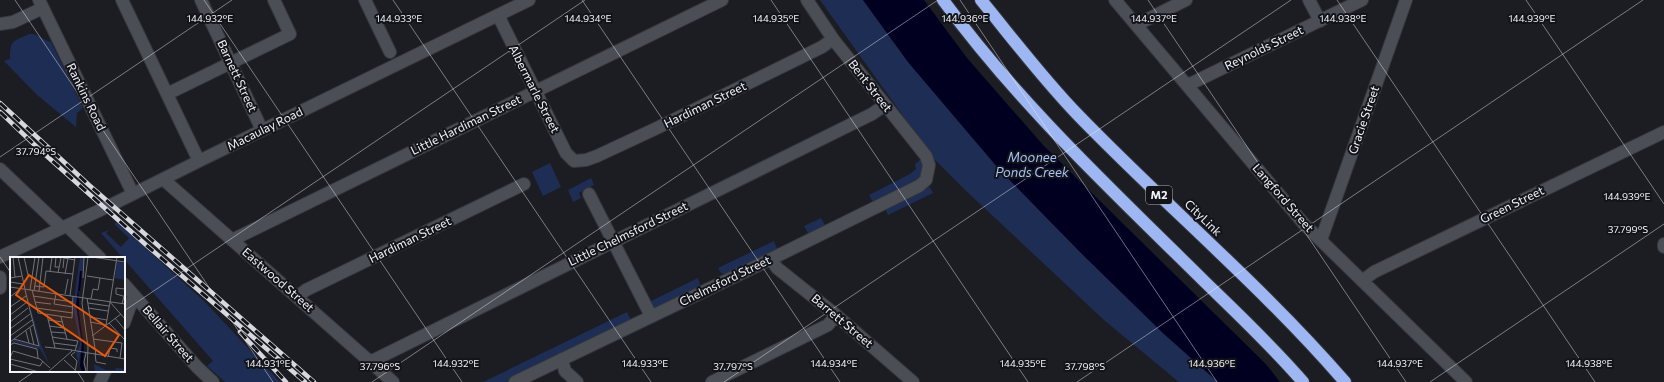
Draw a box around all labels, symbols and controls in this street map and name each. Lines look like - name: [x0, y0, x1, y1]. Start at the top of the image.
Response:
- text: 144.932°E: [187, 12, 233, 24]
- text: 144.933°E: [376, 12, 422, 24]
- text: 144.934°E: [565, 12, 611, 24]
- text: 144.935°E: [753, 12, 799, 24]
- text: 144.936°E: [942, 12, 988, 24]
- text: 144.937°E: [1131, 12, 1177, 24]
- text: 144.938°E: [1320, 12, 1366, 24]
- text: 144.939°E: [1509, 12, 1555, 24]
- street label: Reynolds Street: [1222, 22, 1305, 72]
- street label: Barnett Street: [215, 37, 261, 114]
- street label: Albermarle Street: [507, 42, 563, 135]
- street label: Bent Street: [846, 57, 895, 114]
- street label: Rankins Road: [65, 61, 109, 133]
- street label: Hardiman Street: [661, 78, 748, 130]
- street label: Gracie Street: [1345, 84, 1381, 156]
- street label: Little Hardiman Street: [408, 91, 523, 157]
- street label: Macaulay Road: [225, 104, 305, 152]
- text: 37.794°S: [16, 145, 56, 157]
- water label: Moonee Ponds Creek: [995, 149, 1070, 180]
- street label: Langford Street: [1250, 160, 1317, 234]
- street label: Green Street: [1477, 183, 1546, 226]
- road number: M2: [1146, 186, 1172, 204]
- text: 144.939°E: [1604, 190, 1650, 202]
- street label: CityLink: [1182, 196, 1225, 239]
- street label: Little Chelmsford Street: [566, 198, 690, 268]
- street label: Hardiman Street: [366, 213, 453, 265]
- text: 37.799°S: [1608, 223, 1648, 235]
- street label: Eastwood Street: [240, 244, 318, 314]
- street label: Chelmsford Street: [677, 252, 773, 308]
- inset map: [10, 257, 125, 372]
- street label: Barrett Street: [809, 291, 876, 350]
- street label: Bellair Street: [140, 302, 197, 365]
- text: 144.931°E: [245, 357, 291, 369]
- text: 144.932°E: [433, 357, 479, 369]
- text: 144.933°E: [622, 357, 668, 369]
- text: 144.934°E: [811, 357, 857, 369]
- text: 144.935°E: [1000, 357, 1046, 369]
- text: 144.936°E: [1189, 357, 1235, 369]
- text: 144.937°E: [1377, 357, 1423, 369]
- text: 144.938°E: [1566, 357, 1612, 369]
- text: 37.796°S: [360, 360, 400, 372]
- text: 37.797°S: [713, 360, 753, 372]
- text: 37.798°S: [1065, 360, 1105, 372]

